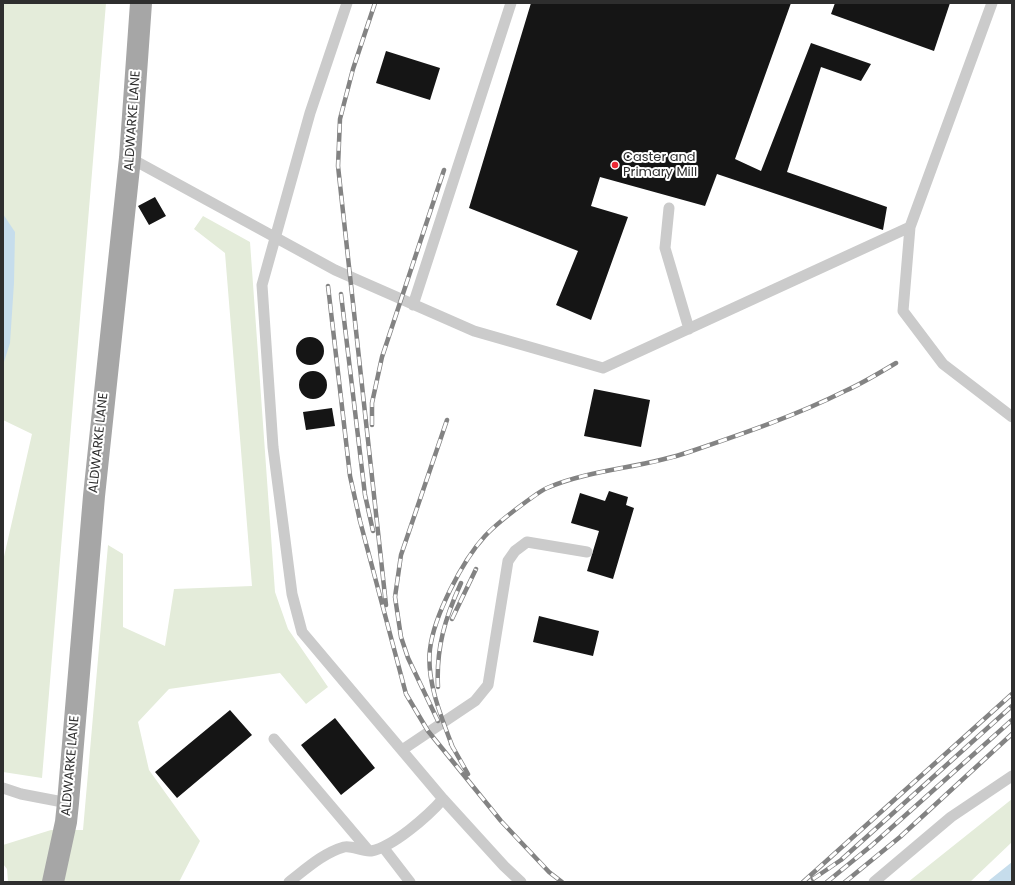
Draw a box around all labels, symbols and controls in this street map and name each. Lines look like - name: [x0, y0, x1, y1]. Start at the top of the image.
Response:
- street label: ALDWARKE LANE: [122, 70, 144, 172]
- place label: Caster and Primary Mill: [623, 150, 697, 181]
- marker: Caster and Primary Mill: [610, 160, 620, 170]
- street label: ALDWARKE LANE: [86, 392, 112, 494]
- street label: ALDWARKE LANE: [59, 715, 83, 817]

